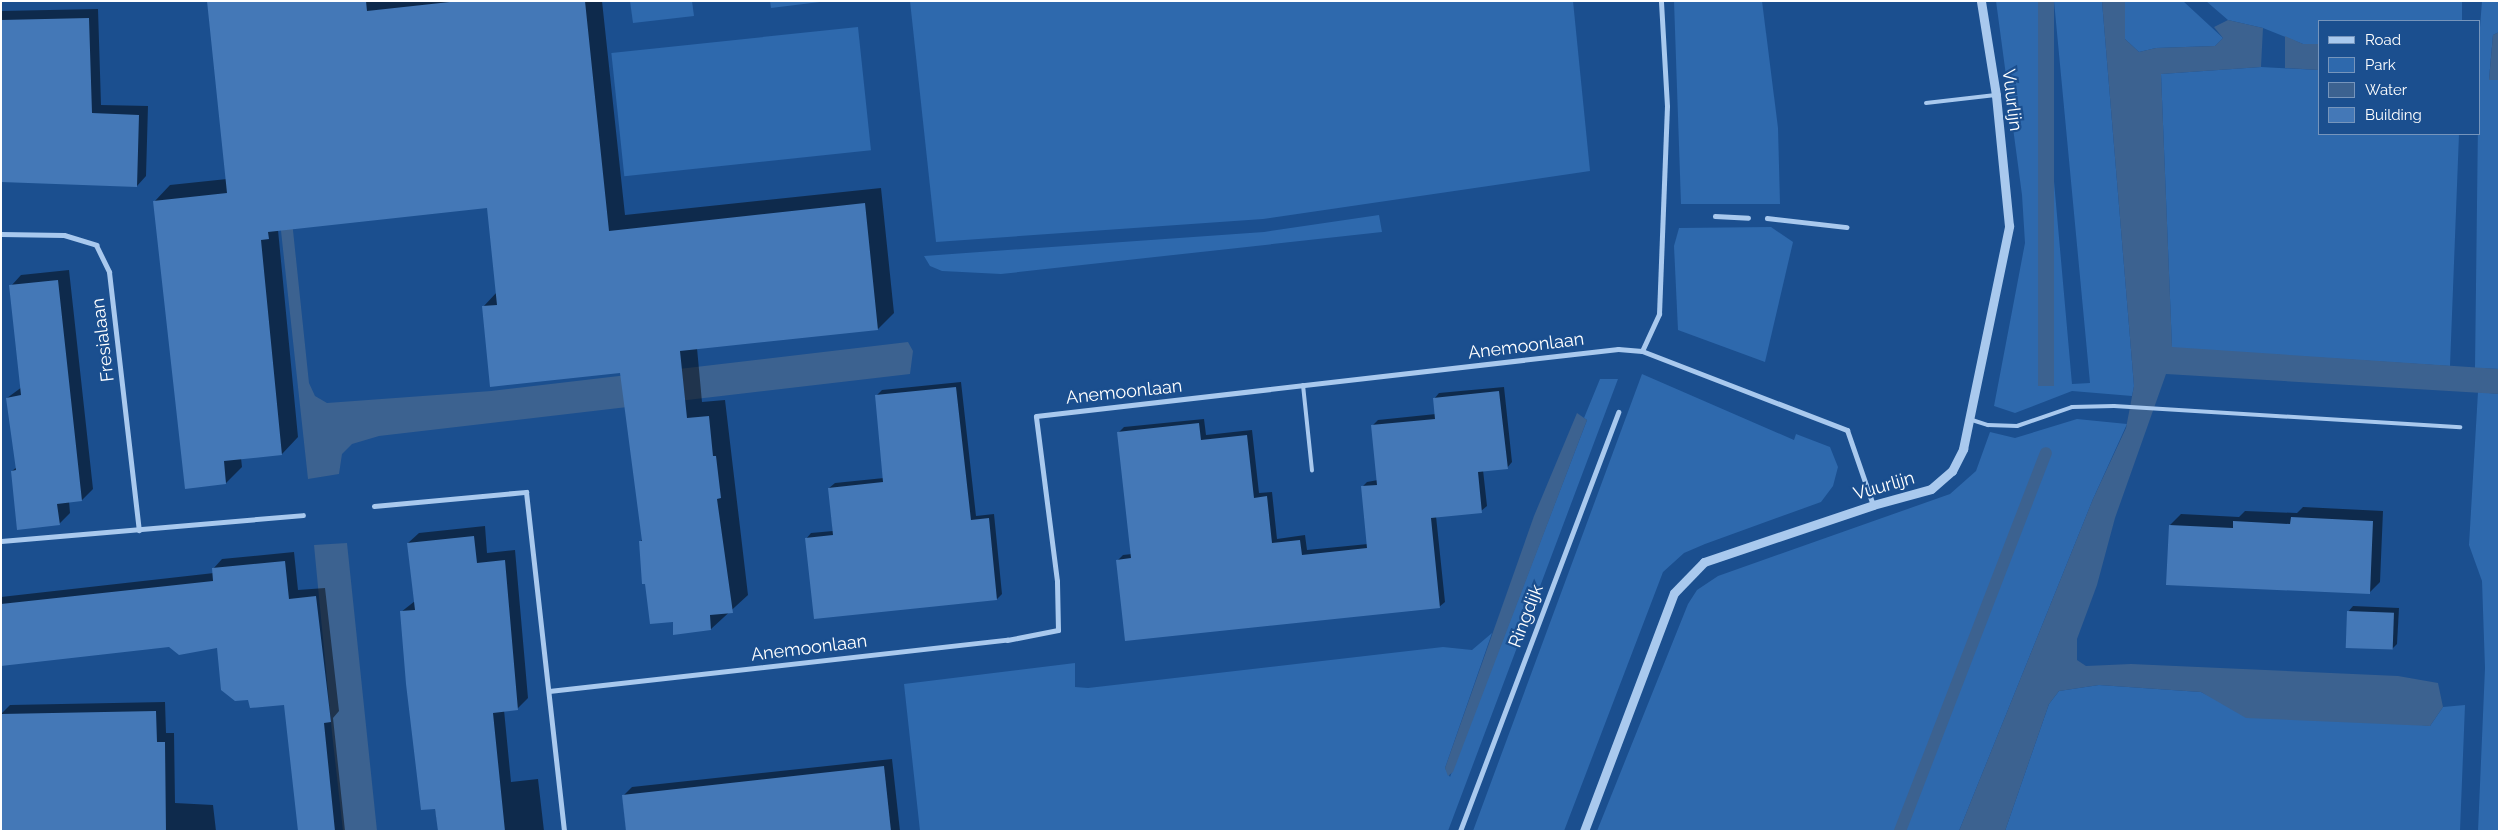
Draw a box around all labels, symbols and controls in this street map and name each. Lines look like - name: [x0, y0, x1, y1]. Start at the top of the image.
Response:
- legend: [2318, 20, 2480, 135]
- text: Road: [2365, 31, 2401, 49]
- text: Park: [2365, 56, 2396, 74]
- street label: Vuurlijn: [1997, 68, 2027, 132]
- text: Water: [2365, 81, 2407, 99]
- text: Building: [2365, 106, 2422, 124]
- street label: Fresialaan: [87, 297, 119, 383]
- street label: Anemoonlaan: [1467, 328, 1585, 364]
- street label: Anemoonlaan: [1065, 375, 1183, 409]
- street label: Vuurlijn: [1851, 467, 1917, 505]
- street label: Ringdijk: [1504, 581, 1548, 651]
- street label: Anemoonlaan: [750, 630, 868, 666]

